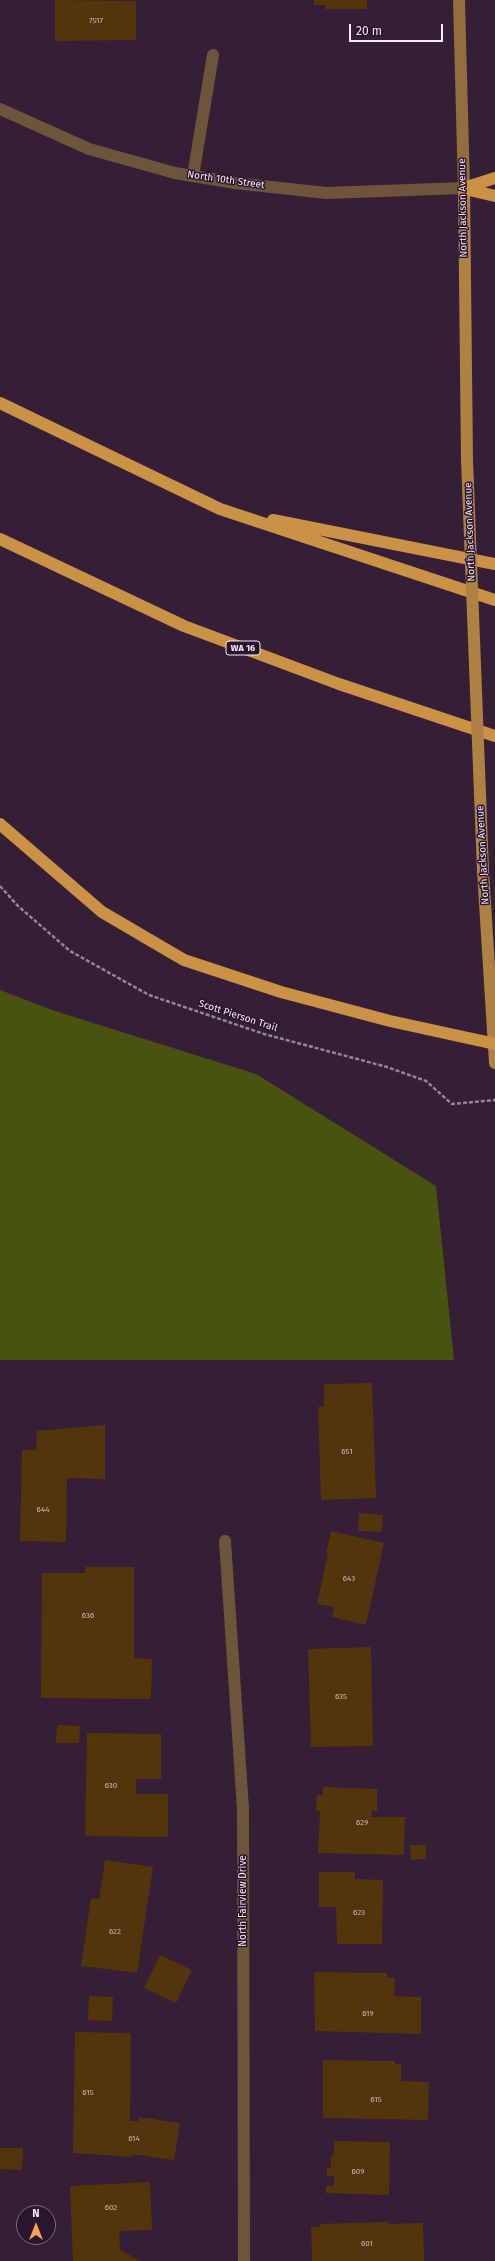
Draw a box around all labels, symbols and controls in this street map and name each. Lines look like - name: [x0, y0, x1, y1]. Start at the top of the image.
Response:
- house number: 7517: [89, 16, 103, 26]
- scale bar: [351, 16, 445, 42]
- text: 20 m: [356, 24, 382, 38]
- street label: North Jackson Avenue: [456, 158, 470, 258]
- street label: North 10th Street: [187, 169, 265, 191]
- street label: North Jackson Avenue: [462, 482, 478, 582]
- road number: WA 16: [226, 641, 260, 655]
- street label: North Jackson Avenue: [474, 805, 492, 905]
- street label: Scott Pierson Trail: [197, 998, 279, 1034]
- house number: 651: [341, 1447, 353, 1457]
- house number: 644: [37, 1505, 49, 1515]
- house number: 643: [343, 1574, 355, 1584]
- house number: 636: [82, 1611, 94, 1621]
- house number: 635: [335, 1692, 347, 1702]
- house number: 630: [105, 1781, 117, 1791]
- house number: 629: [356, 1818, 368, 1828]
- street label: North Fairview Drive: [237, 1855, 249, 1947]
- house number: 623: [353, 1908, 365, 1918]
- house number: 622: [109, 1927, 121, 1937]
- house number: 619: [362, 2009, 374, 2019]
- house number: 615: [82, 2088, 94, 2098]
- house number: 615: [370, 2095, 382, 2105]
- house number: 614: [128, 2134, 140, 2144]
- house number: 609: [352, 2167, 364, 2177]
- house number: 602: [105, 2203, 117, 2213]
- north arrow: [16, 2205, 56, 2245]
- text: N: [32, 2207, 40, 2220]
- house number: 601: [361, 2239, 373, 2249]

